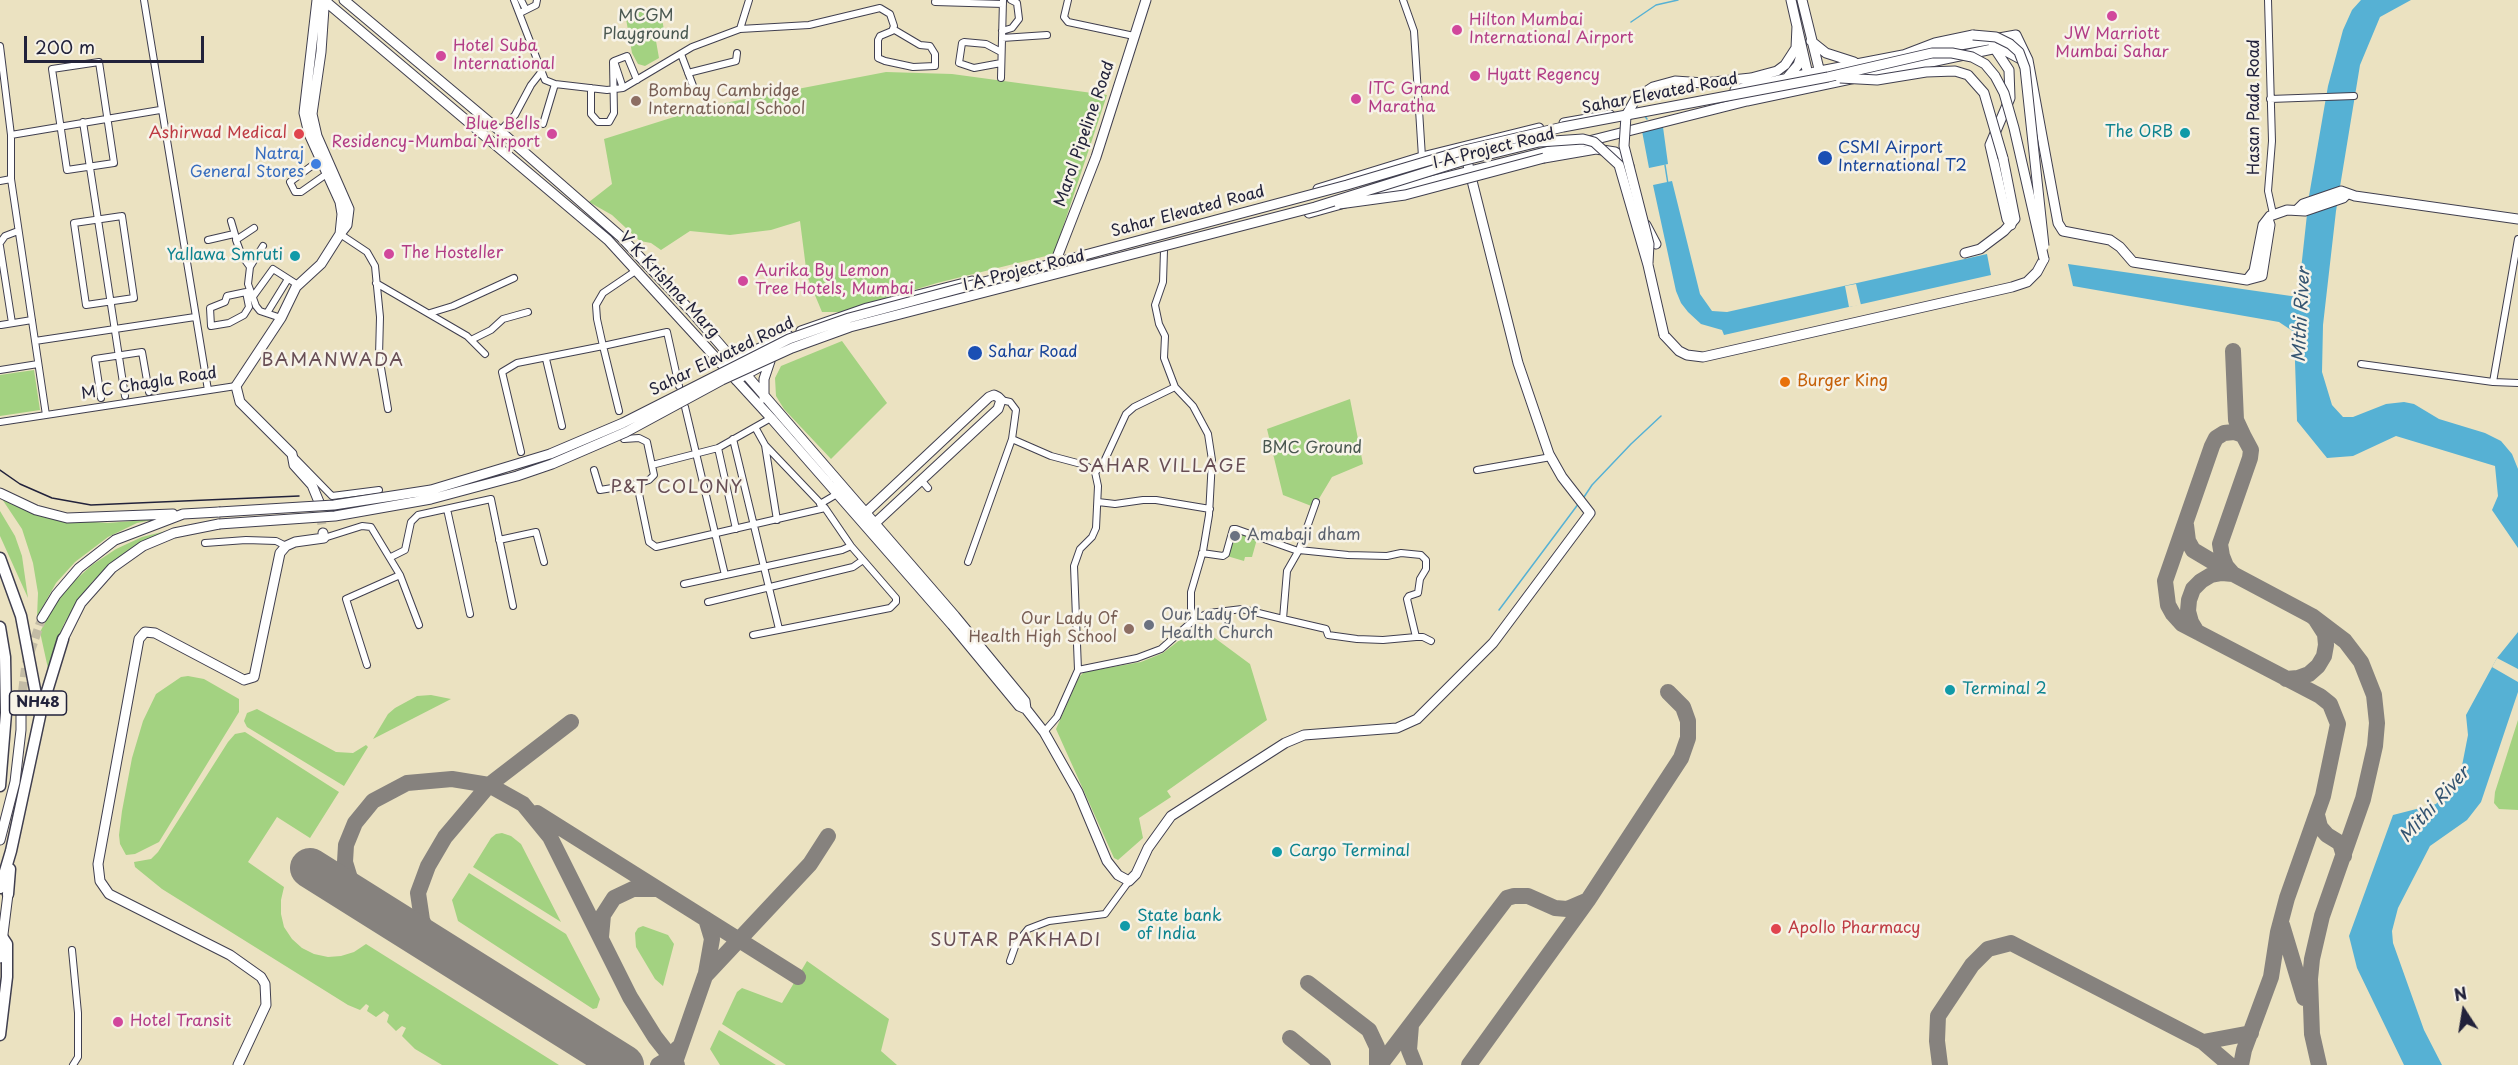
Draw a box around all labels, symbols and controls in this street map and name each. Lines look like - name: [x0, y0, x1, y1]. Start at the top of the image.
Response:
- park label: MCGM Playground: [603, 7, 689, 45]
- marker: JW Marriott Mumbai Sahar: [2105, 9, 2119, 23]
- place label: Hilton Mumbai International Airport: [1469, 11, 1634, 49]
- marker: Hilton Mumbai International Airport: [1450, 23, 1464, 37]
- scale bar: [27, 24, 207, 62]
- place label: JW Marriott Mumbai Sahar: [2055, 25, 2169, 63]
- text: 200 m: [35, 33, 95, 60]
- place label: Hotel Suba International: [453, 37, 555, 75]
- street label: Hasan Pada Road: [2245, 39, 2265, 175]
- marker: Hotel Suba International: [434, 49, 448, 63]
- street label: Marol Pipeline Road: [1051, 59, 1119, 209]
- place label: Hyatt Regency: [1487, 66, 1600, 86]
- marker: Hyatt Regency: [1468, 69, 1482, 83]
- street label: Sahar Elevated Road: [1580, 69, 1740, 119]
- place label: ITC Grand Maratha: [1368, 80, 1450, 118]
- place label: Bombay Cambridge International School: [648, 82, 805, 120]
- marker: ITC Grand Maratha: [1349, 92, 1363, 106]
- marker: Bombay Cambridge International School: [629, 94, 643, 108]
- place label: Blue Bells Residency-Mumbai Airport: [332, 115, 540, 153]
- place label: The ORB: [2105, 123, 2173, 143]
- place label: Ashirwad Medical: [149, 124, 287, 144]
- street label: I A Project Road: [1431, 125, 1557, 173]
- marker: The ORB: [2178, 126, 2192, 140]
- marker: Ashirwad Medical: [292, 127, 306, 141]
- marker: Blue Bells Residency-Mumbai Airport: [545, 127, 559, 141]
- place label: CSMI Airport International T2: [1838, 139, 1967, 177]
- place label: Natraj General Stores: [190, 145, 304, 183]
- marker: CSMI Airport International T2: [1816, 149, 1834, 167]
- marker: Natraj General Stores: [309, 157, 323, 171]
- street label: Sahar Elevated Road: [1109, 182, 1267, 242]
- street label: V K Krishna Marg: [615, 228, 723, 342]
- place label: The Hosteller: [401, 244, 503, 264]
- place label: Yallawa Smruti: [167, 246, 283, 266]
- marker: The Hosteller: [382, 247, 396, 261]
- street label: I A Project Road: [961, 247, 1087, 295]
- marker: Yallawa Smruti: [288, 249, 302, 263]
- place label: Aurika By Lemon Tree Hotels, Mumbai: [755, 262, 914, 300]
- water label: Mithi River: [2289, 267, 2315, 363]
- marker: Aurika By Lemon Tree Hotels, Mumbai: [736, 274, 750, 288]
- street label: Sahar Elevated Road: [647, 314, 797, 400]
- place label: Sahar Road: [988, 343, 1078, 363]
- marker: Sahar Road: [966, 344, 984, 362]
- district label: BAMANWADA: [261, 350, 405, 372]
- street label: M C Chagla Road: [80, 364, 218, 404]
- place label: Burger King: [1797, 372, 1888, 392]
- marker: Burger King: [1778, 375, 1792, 389]
- park label: BMC Ground: [1262, 439, 1362, 459]
- district label: SAHAR VILLAGE: [1079, 456, 1247, 478]
- district label: P&T COLONY: [611, 477, 743, 499]
- place label: Amabaji dham: [1247, 526, 1360, 546]
- marker: Amabaji dham: [1228, 529, 1242, 543]
- place label: Our Lady Of Health Church: [1161, 606, 1273, 644]
- place label: Our Lady Of Health High School: [969, 610, 1117, 648]
- marker: Our Lady Of Health Church: [1142, 618, 1156, 632]
- marker: Our Lady Of Health High School: [1122, 622, 1136, 636]
- place label: Terminal 2: [1962, 680, 2047, 700]
- marker: Terminal 2: [1943, 683, 1957, 697]
- road number: NH48: [9, 691, 66, 715]
- water label: Mithi River: [2395, 763, 2475, 847]
- place label: Cargo Terminal: [1289, 842, 1410, 862]
- marker: Cargo Terminal: [1270, 845, 1284, 859]
- place label: State bank of India: [1137, 907, 1222, 945]
- marker: State bank of India: [1118, 919, 1132, 933]
- place label: Apollo Pharmacy: [1788, 919, 1921, 939]
- marker: Apollo Pharmacy: [1769, 922, 1783, 936]
- district label: SUTAR PAKHADI: [930, 930, 1102, 952]
- text: N: [2452, 980, 2469, 1006]
- north arrow: [2434, 981, 2494, 1041]
- place label: Hotel Transit: [130, 1012, 231, 1032]
- marker: Hotel Transit: [111, 1015, 125, 1029]

